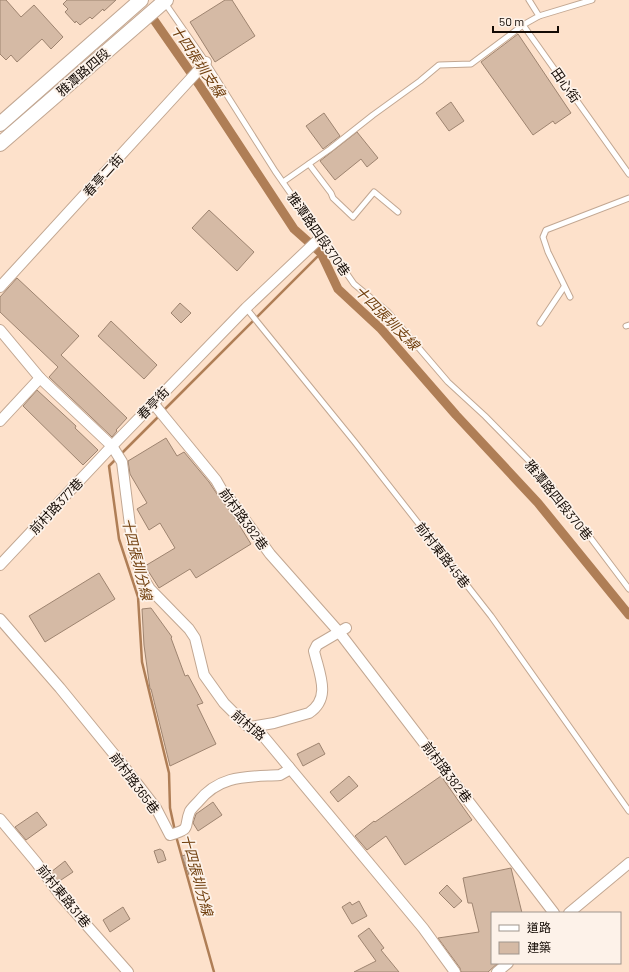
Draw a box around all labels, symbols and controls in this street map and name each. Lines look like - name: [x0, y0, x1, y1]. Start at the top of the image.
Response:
- scale bar: [493, 8, 558, 34]
- text: 50 m: [499, 14, 524, 28]
- water label: 十四張圳支線: [168, 21, 230, 102]
- street label: 雅潭路四段: [53, 45, 113, 99]
- street label: 田心街: [548, 64, 584, 106]
- street label: 春亭二街: [80, 150, 126, 200]
- street label: 雅潭路四段370巷: [284, 189, 354, 279]
- water label: 十四張圳支線: [352, 282, 424, 355]
- street label: 春亭街: [134, 383, 172, 423]
- street label: 雅潭路四段370巷: [522, 457, 596, 543]
- street label: 前村路377巷: [26, 475, 86, 537]
- street label: 前村路382巷: [216, 485, 272, 553]
- water label: 十四張圳分線: [119, 516, 156, 604]
- street label: 前村東路45巷: [412, 519, 474, 591]
- street label: 前村路: [229, 706, 269, 744]
- street label: 前村路382巷: [419, 738, 475, 806]
- street label: 前村路365巷: [107, 749, 163, 817]
- water label: 十四張圳分線: [178, 832, 217, 920]
- street label: 前村東路31巷: [34, 861, 94, 931]
- legend: [491, 912, 621, 964]
- text: 道路: [527, 920, 551, 934]
- text: 建築: [527, 940, 551, 954]

